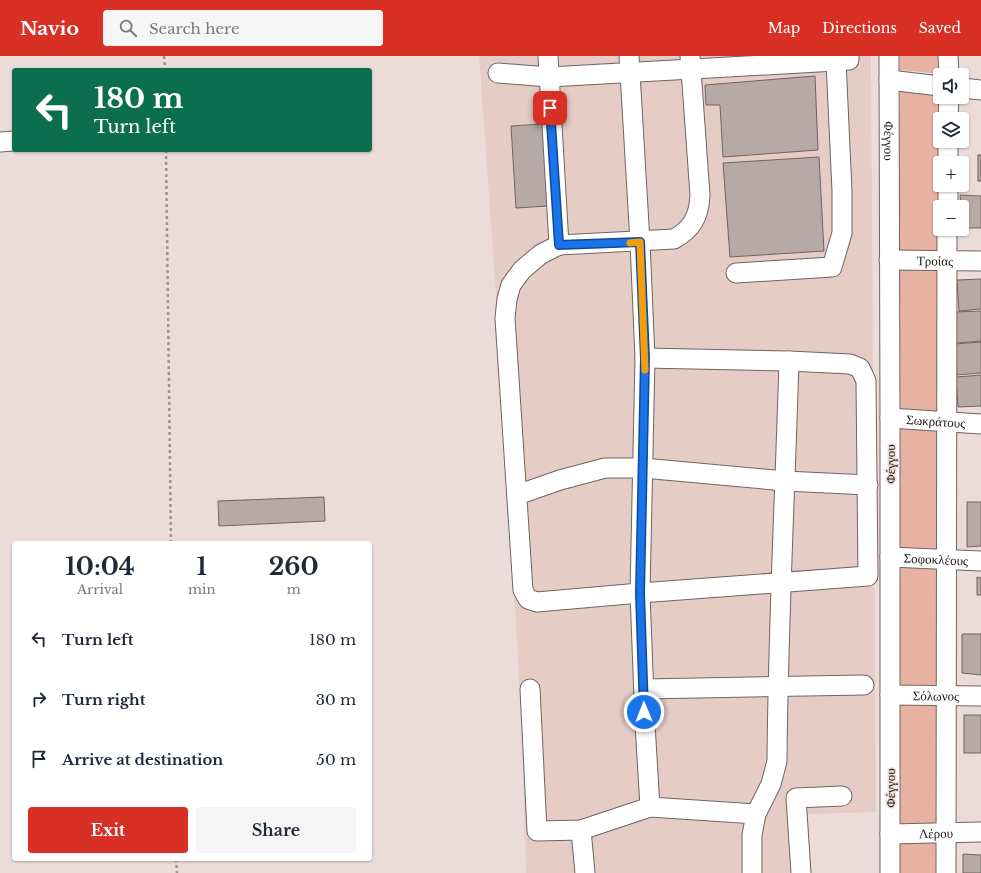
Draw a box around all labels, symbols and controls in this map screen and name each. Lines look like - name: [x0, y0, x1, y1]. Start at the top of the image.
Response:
- search box: [103, 10, 383, 46]
- text: Navio: [20, 17, 79, 40]
- icon: search: [117, 17, 139, 39]
- text: Search here: [149, 19, 240, 38]
- text: Map: [768, 19, 800, 37]
- text: Directions: [822, 19, 897, 37]
- text: Saved: [919, 19, 961, 37]
- map controls: [933, 68, 969, 236]
- button: sound: [933, 68, 969, 104]
- text: 180 m: [94, 81, 184, 116]
- icon: left: [28, 84, 80, 136]
- pin: [533, 91, 567, 125]
- icon: arrive: [539, 97, 561, 119]
- button: layers: [933, 112, 969, 148]
- text: Turn left: [94, 116, 176, 138]
- street label: Φέγγου: [880, 121, 897, 161]
- button: +: [933, 156, 969, 192]
- button: −: [933, 200, 969, 236]
- street label: Τροίας: [917, 252, 954, 270]
- street label: Σωκράτους: [906, 411, 967, 432]
- street label: Φέγγου: [882, 444, 899, 484]
- street label: Σοφοκλέους: [903, 550, 969, 569]
- text: 10:04: [65, 552, 135, 581]
- text: 1: [197, 552, 207, 581]
- text: 260: [269, 552, 319, 581]
- text: Arrival: [77, 581, 123, 598]
- text: min: [188, 581, 215, 598]
- text: m: [287, 581, 301, 598]
- icon: left: [28, 628, 50, 650]
- text: Turn left: [62, 630, 133, 649]
- text: 180 m: [309, 630, 356, 649]
- street label: Σόλωνος: [913, 687, 960, 705]
- icon: right: [28, 688, 50, 710]
- text: Turn right: [62, 690, 145, 709]
- text: 30 m: [316, 690, 356, 709]
- position arrow: [623, 691, 665, 733]
- icon: arrive: [28, 748, 50, 770]
- text: Arrive at destination: [62, 750, 223, 769]
- text: 50 m: [316, 750, 356, 769]
- street label: Φέγγου: [882, 768, 899, 808]
- button: Exit: [28, 807, 188, 853]
- button: Share: [196, 807, 356, 853]
- street label: Λέρου: [919, 825, 953, 842]

